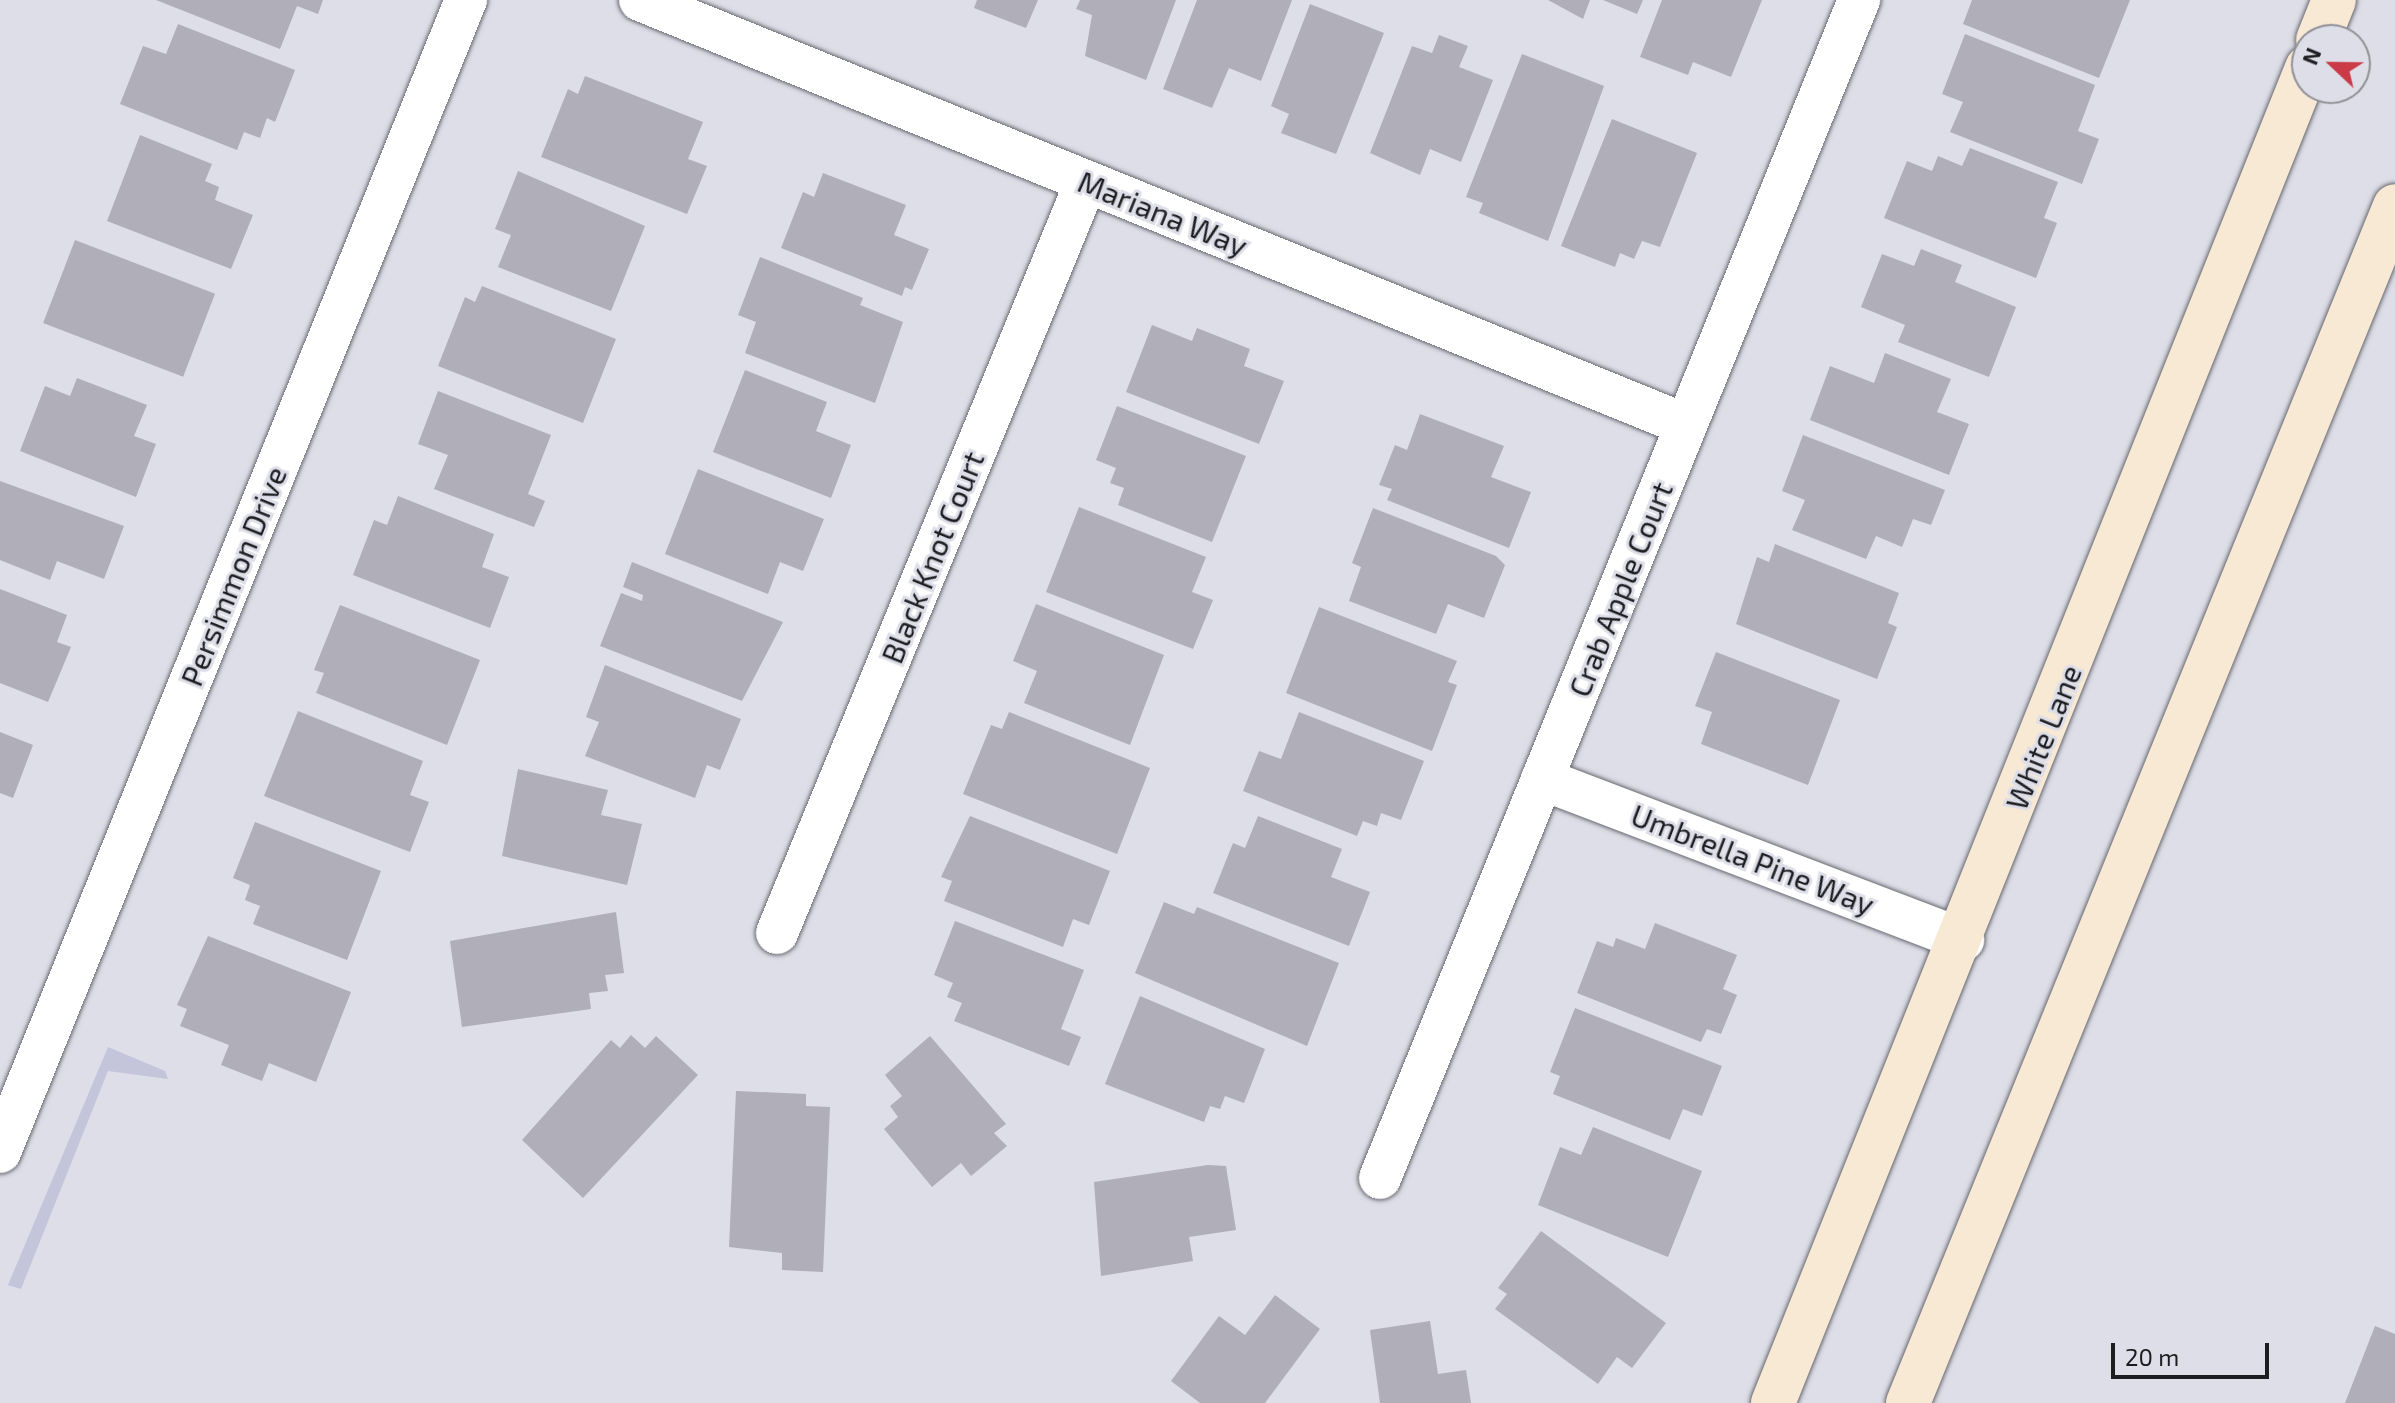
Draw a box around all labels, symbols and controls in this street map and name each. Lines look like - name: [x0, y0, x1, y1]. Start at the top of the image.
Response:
- north arrow: [2291, 24, 2371, 104]
- text: N: [2296, 44, 2326, 68]
- street label: Mariana Way: [1073, 163, 1253, 263]
- street label: Black Knot Court: [873, 446, 991, 668]
- street label: Persimmon Drive: [173, 461, 293, 691]
- street label: Crab Apple Court: [1560, 476, 1680, 702]
- street label: White Lane: [1998, 659, 2088, 815]
- street label: Umbrella Pine Way: [1626, 796, 1880, 922]
- scale bar: [2115, 1327, 2273, 1377]
- text: 20 m: [2125, 1342, 2179, 1371]

